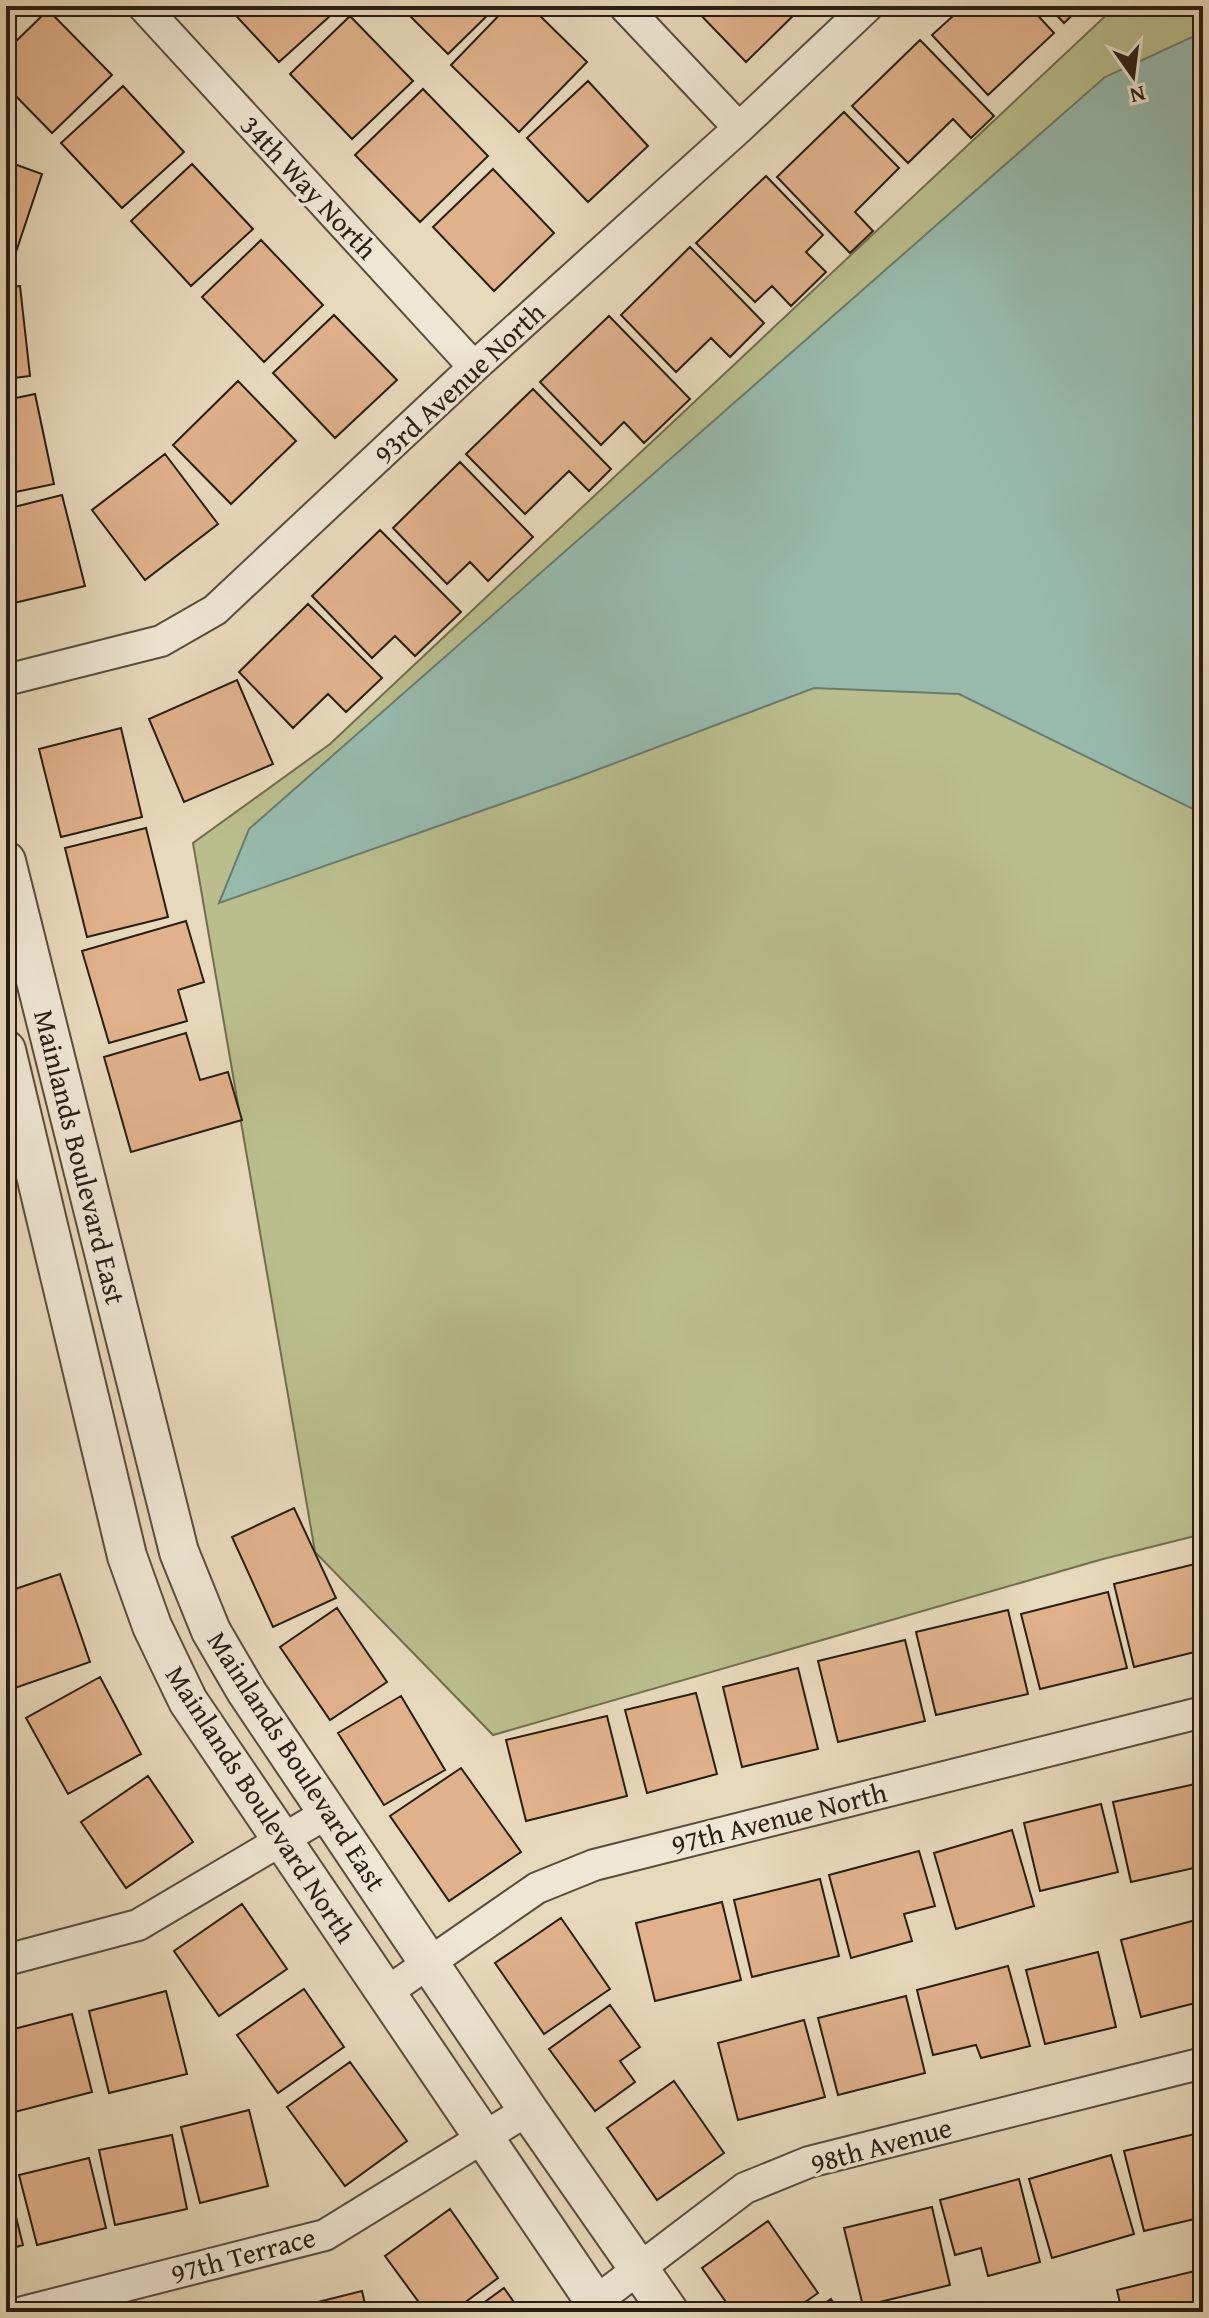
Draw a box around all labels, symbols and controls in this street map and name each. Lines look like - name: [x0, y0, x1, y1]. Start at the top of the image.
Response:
- north arrow: [1093, 36, 1173, 116]
- text: N: [1127, 78, 1149, 113]
- street label: 34th Way North: [231, 105, 387, 268]
- street label: 93rd Avenue North: [364, 292, 554, 473]
- street label: Mainlands Boulevard East: [24, 1005, 137, 1309]
- street label: Mainlands Boulevard East: [198, 1623, 397, 1899]
- street label: Mainlands Boulevard North: [156, 1657, 367, 1951]
- street label: 97th Avenue North: [667, 1771, 891, 1864]
- street label: 98th Avenue: [806, 2106, 956, 2183]
- street label: 97th Terrace: [166, 2216, 320, 2293]

